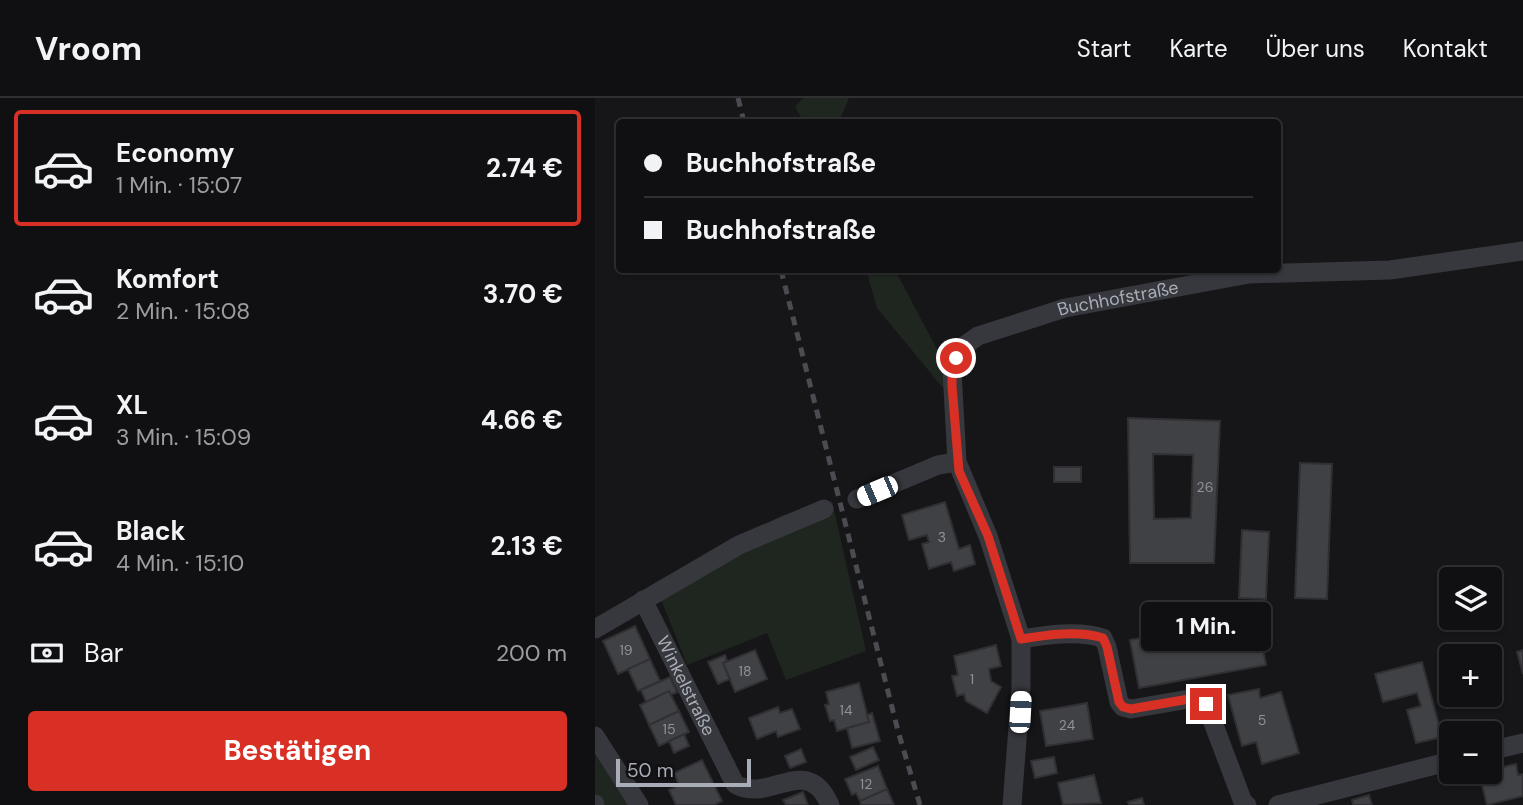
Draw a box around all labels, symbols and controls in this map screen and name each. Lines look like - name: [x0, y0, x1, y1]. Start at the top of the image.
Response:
- text: Vroom: [35, 27, 142, 70]
- text: Start: [1077, 33, 1131, 64]
- text: Karte: [1169, 33, 1228, 64]
- text: Über uns: [1266, 33, 1365, 64]
- text: Kontakt: [1403, 33, 1488, 64]
- text: Economy: [116, 136, 234, 170]
- icon: car: [32, 137, 95, 200]
- text: Buchhofstraße: [686, 146, 876, 180]
- text: 2.74 €: [486, 151, 563, 185]
- text: 1 Min. · 15:07: [116, 170, 242, 200]
- text: Buchhofstraße: [686, 213, 876, 247]
- text: Komfort: [116, 262, 219, 296]
- icon: car: [32, 263, 95, 326]
- street label: Buchhofstraße: [1054, 275, 1181, 322]
- text: 3.70 €: [483, 277, 563, 311]
- text: 2 Min. · 15:08: [116, 296, 250, 326]
- route start: [940, 342, 972, 374]
- text: XL: [116, 388, 148, 422]
- icon: car: [32, 389, 95, 452]
- text: 4.66 €: [481, 403, 563, 437]
- text: 3 Min. · 15:09: [116, 422, 251, 452]
- car: [854, 473, 901, 509]
- house number: 26: [1197, 478, 1213, 496]
- text: Black: [116, 514, 186, 548]
- icon: car: [32, 515, 95, 578]
- house number: 3: [938, 528, 946, 546]
- text: 2.13 €: [491, 529, 563, 563]
- text: 4 Min. · 15:10: [116, 548, 244, 578]
- map controls: [1439, 567, 1502, 784]
- button: layers: [1439, 567, 1502, 630]
- callout: 1 Min.: [1141, 602, 1271, 652]
- text: 1 Min.: [1176, 611, 1236, 641]
- street label: Winkelstraße: [651, 632, 721, 740]
- icon: cash: [28, 634, 66, 672]
- text: Bar: [84, 636, 123, 670]
- text: 200 m: [496, 638, 567, 668]
- house number: 19: [619, 641, 633, 659]
- button: +: [1439, 644, 1502, 707]
- house number: 18: [739, 662, 751, 680]
- house number: 1: [970, 670, 974, 688]
- route end: [1190, 688, 1222, 720]
- car: [1009, 690, 1032, 734]
- house number: 14: [840, 701, 853, 719]
- button: Bestätigen: [28, 711, 567, 791]
- house number: 5: [1258, 711, 1266, 729]
- house number: 24: [1059, 716, 1076, 734]
- house number: 15: [663, 720, 675, 738]
- button: −: [1439, 721, 1502, 784]
- scale bar: [616, 756, 751, 788]
- text: 50 m: [627, 758, 674, 783]
- house number: 12: [860, 775, 872, 793]

